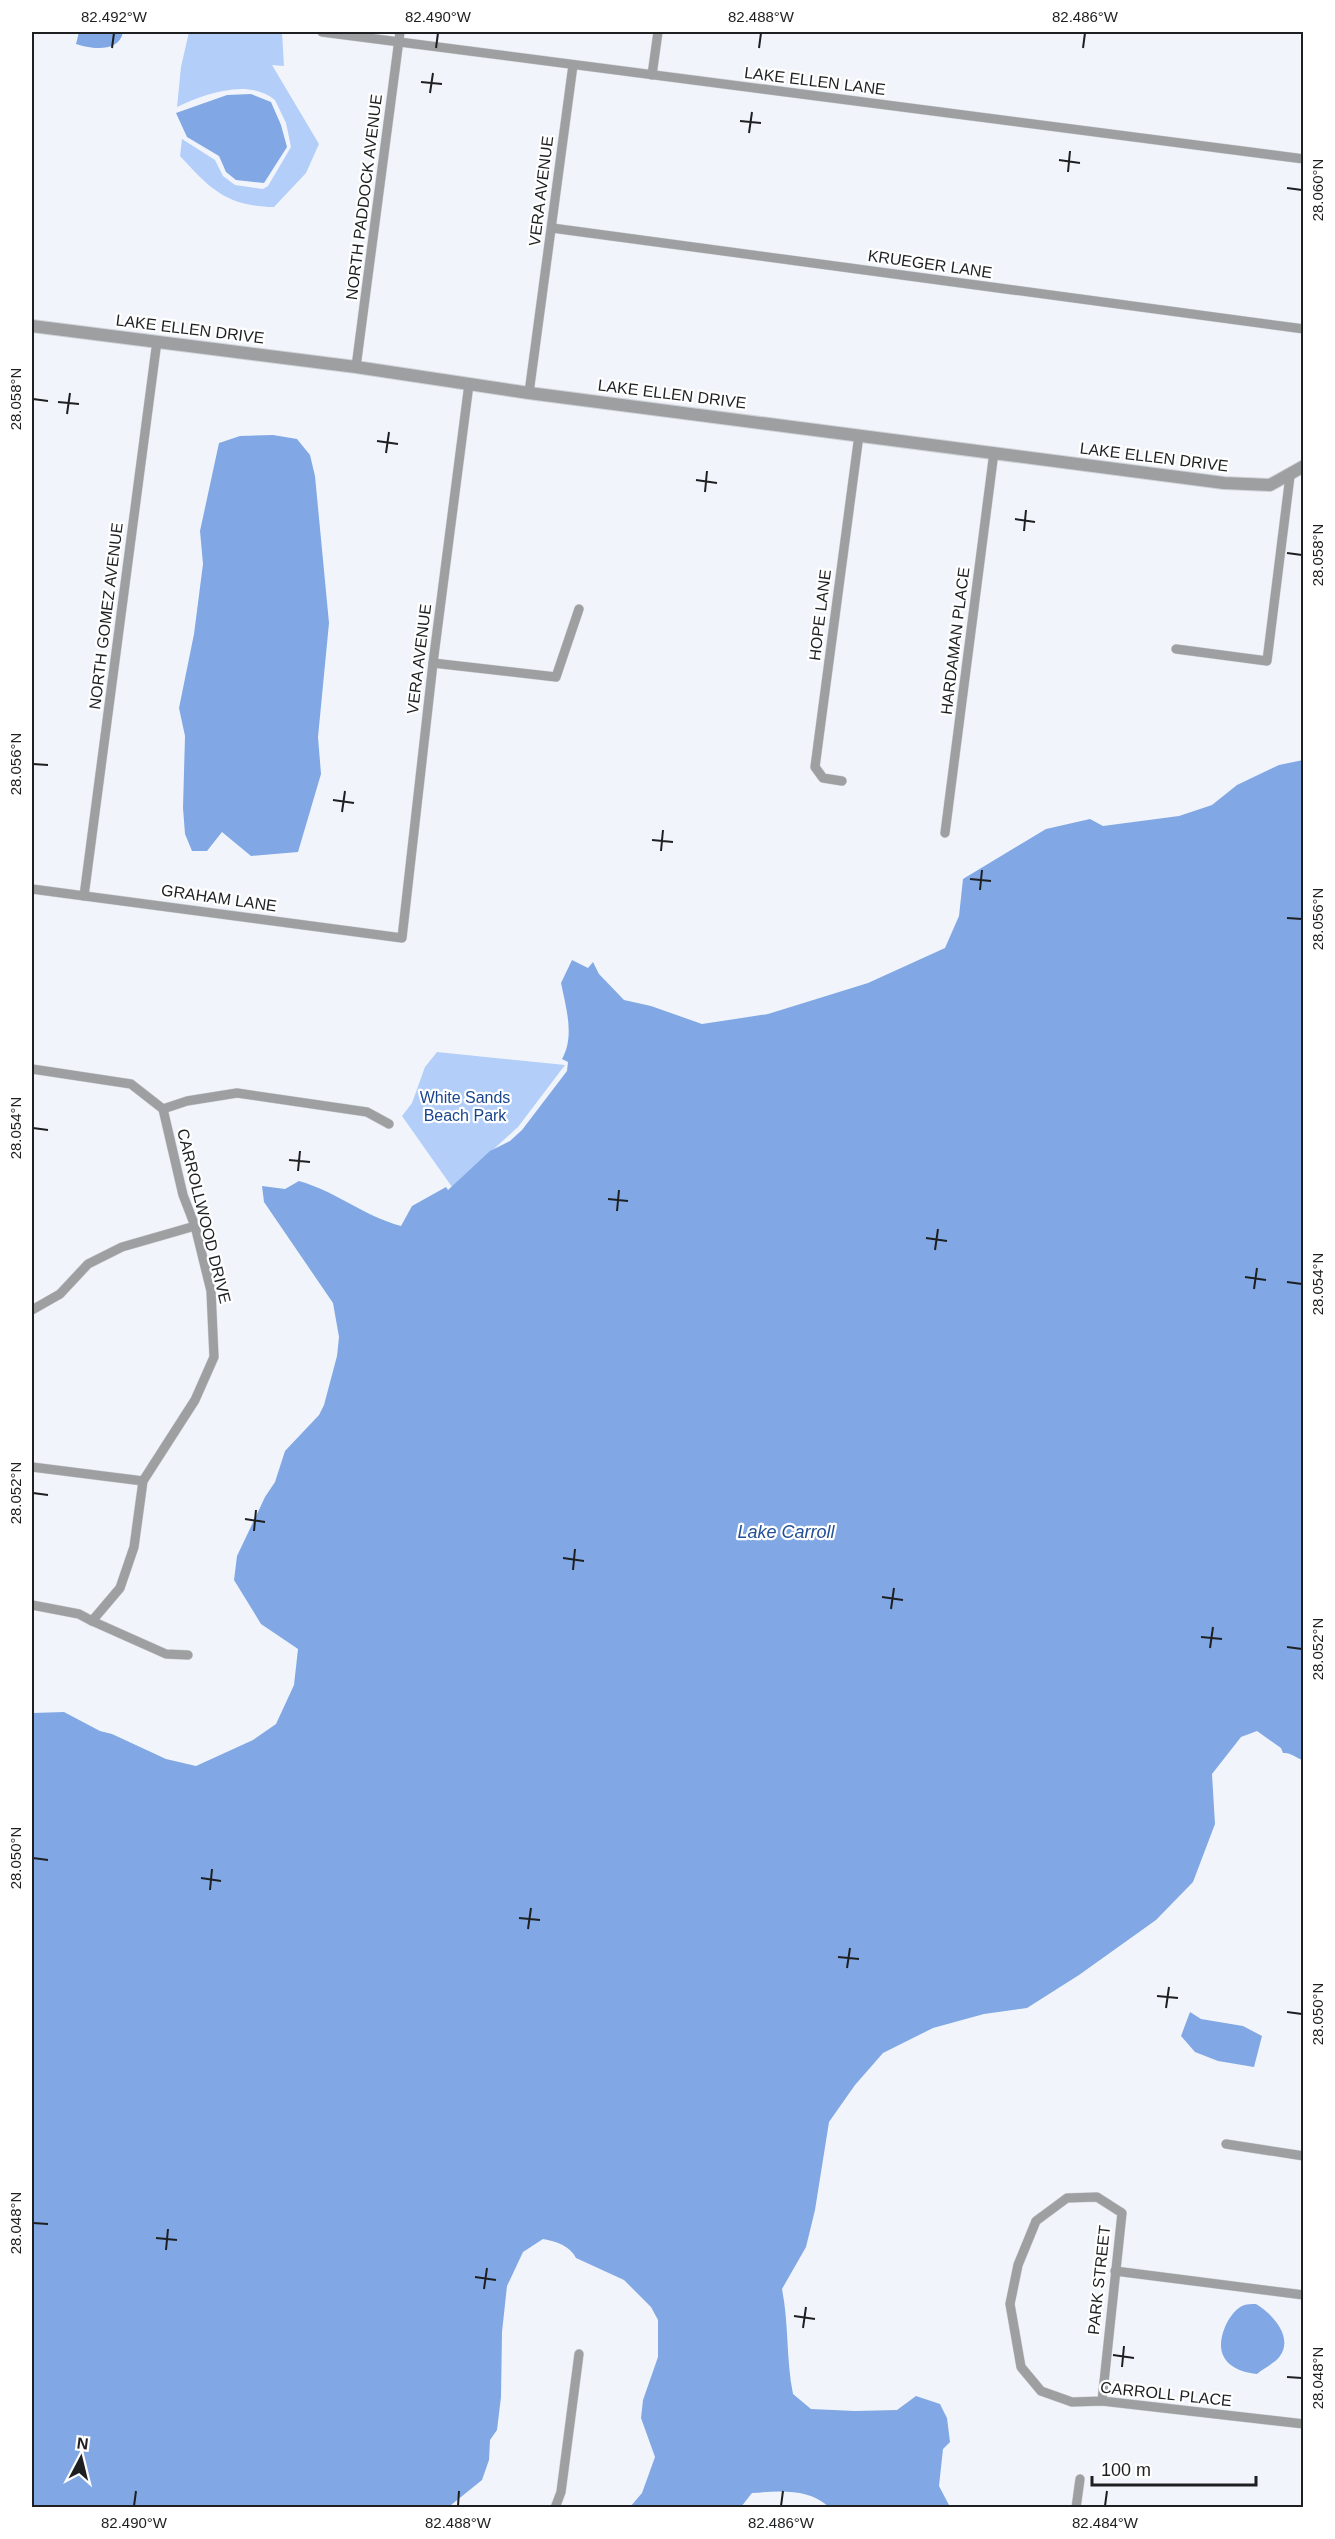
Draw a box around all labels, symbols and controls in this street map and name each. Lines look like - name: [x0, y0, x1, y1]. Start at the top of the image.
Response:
- text: 82.492°W: [81, 8, 148, 25]
- text: 82.490°W: [405, 8, 472, 25]
- text: 82.488°W: [728, 8, 795, 25]
- text: 82.486°W: [1052, 8, 1119, 25]
- street label: LAKE ELLEN LANE: [743, 64, 887, 98]
- street label: NORTH PADDOCK AVENUE: [343, 93, 385, 301]
- street label: VERA AVENUE: [526, 135, 556, 247]
- text: 28.060°N: [1309, 159, 1326, 221]
- street label: KRUEGER LANE: [867, 247, 993, 281]
- street label: LAKE ELLEN DRIVE: [115, 311, 265, 347]
- text: 28.058°N: [7, 368, 24, 430]
- street label: LAKE ELLEN DRIVE: [597, 376, 747, 412]
- street label: LAKE ELLEN DRIVE: [1079, 439, 1229, 475]
- street label: NORTH GOMEZ AVENUE: [86, 522, 126, 710]
- text: 28.058°N: [1309, 524, 1326, 586]
- street label: HARDAMAN PLACE: [938, 566, 972, 716]
- street label: HOPE LANE: [806, 569, 834, 661]
- street label: VERA AVENUE: [404, 603, 434, 715]
- text: 28.056°N: [7, 733, 24, 795]
- street label: GRAHAM LANE: [160, 881, 278, 915]
- text: 28.056°N: [1309, 888, 1326, 950]
- park label: White Sands Beach Park: [420, 1089, 510, 1124]
- text: 28.054°N: [7, 1097, 24, 1159]
- street label: CARROLLWOOD DRIVE: [174, 1127, 234, 1305]
- text: 28.054°N: [1309, 1253, 1326, 1315]
- text: 28.052°N: [7, 1462, 24, 1524]
- water label: Lake Carroll: [737, 1522, 836, 1542]
- text: 28.052°N: [1309, 1618, 1326, 1680]
- text: 28.050°N: [7, 1827, 24, 1889]
- text: 28.050°N: [1309, 1983, 1326, 2045]
- text: 28.048°N: [7, 2192, 24, 2254]
- street label: PARK STREET: [1085, 2224, 1113, 2336]
- text: 28.048°N: [1309, 2347, 1326, 2409]
- street label: CARROLL PLACE: [1100, 2379, 1232, 2409]
- north arrow: [51, 2428, 111, 2488]
- text: N: [76, 2434, 90, 2453]
- scale bar: [1092, 2449, 1256, 2487]
- text: 100 m: [1101, 2460, 1151, 2480]
- text: 82.490°W: [101, 2514, 168, 2531]
- text: 82.488°W: [425, 2514, 492, 2531]
- text: 82.486°W: [748, 2514, 815, 2531]
- text: 82.484°W: [1072, 2514, 1139, 2531]

